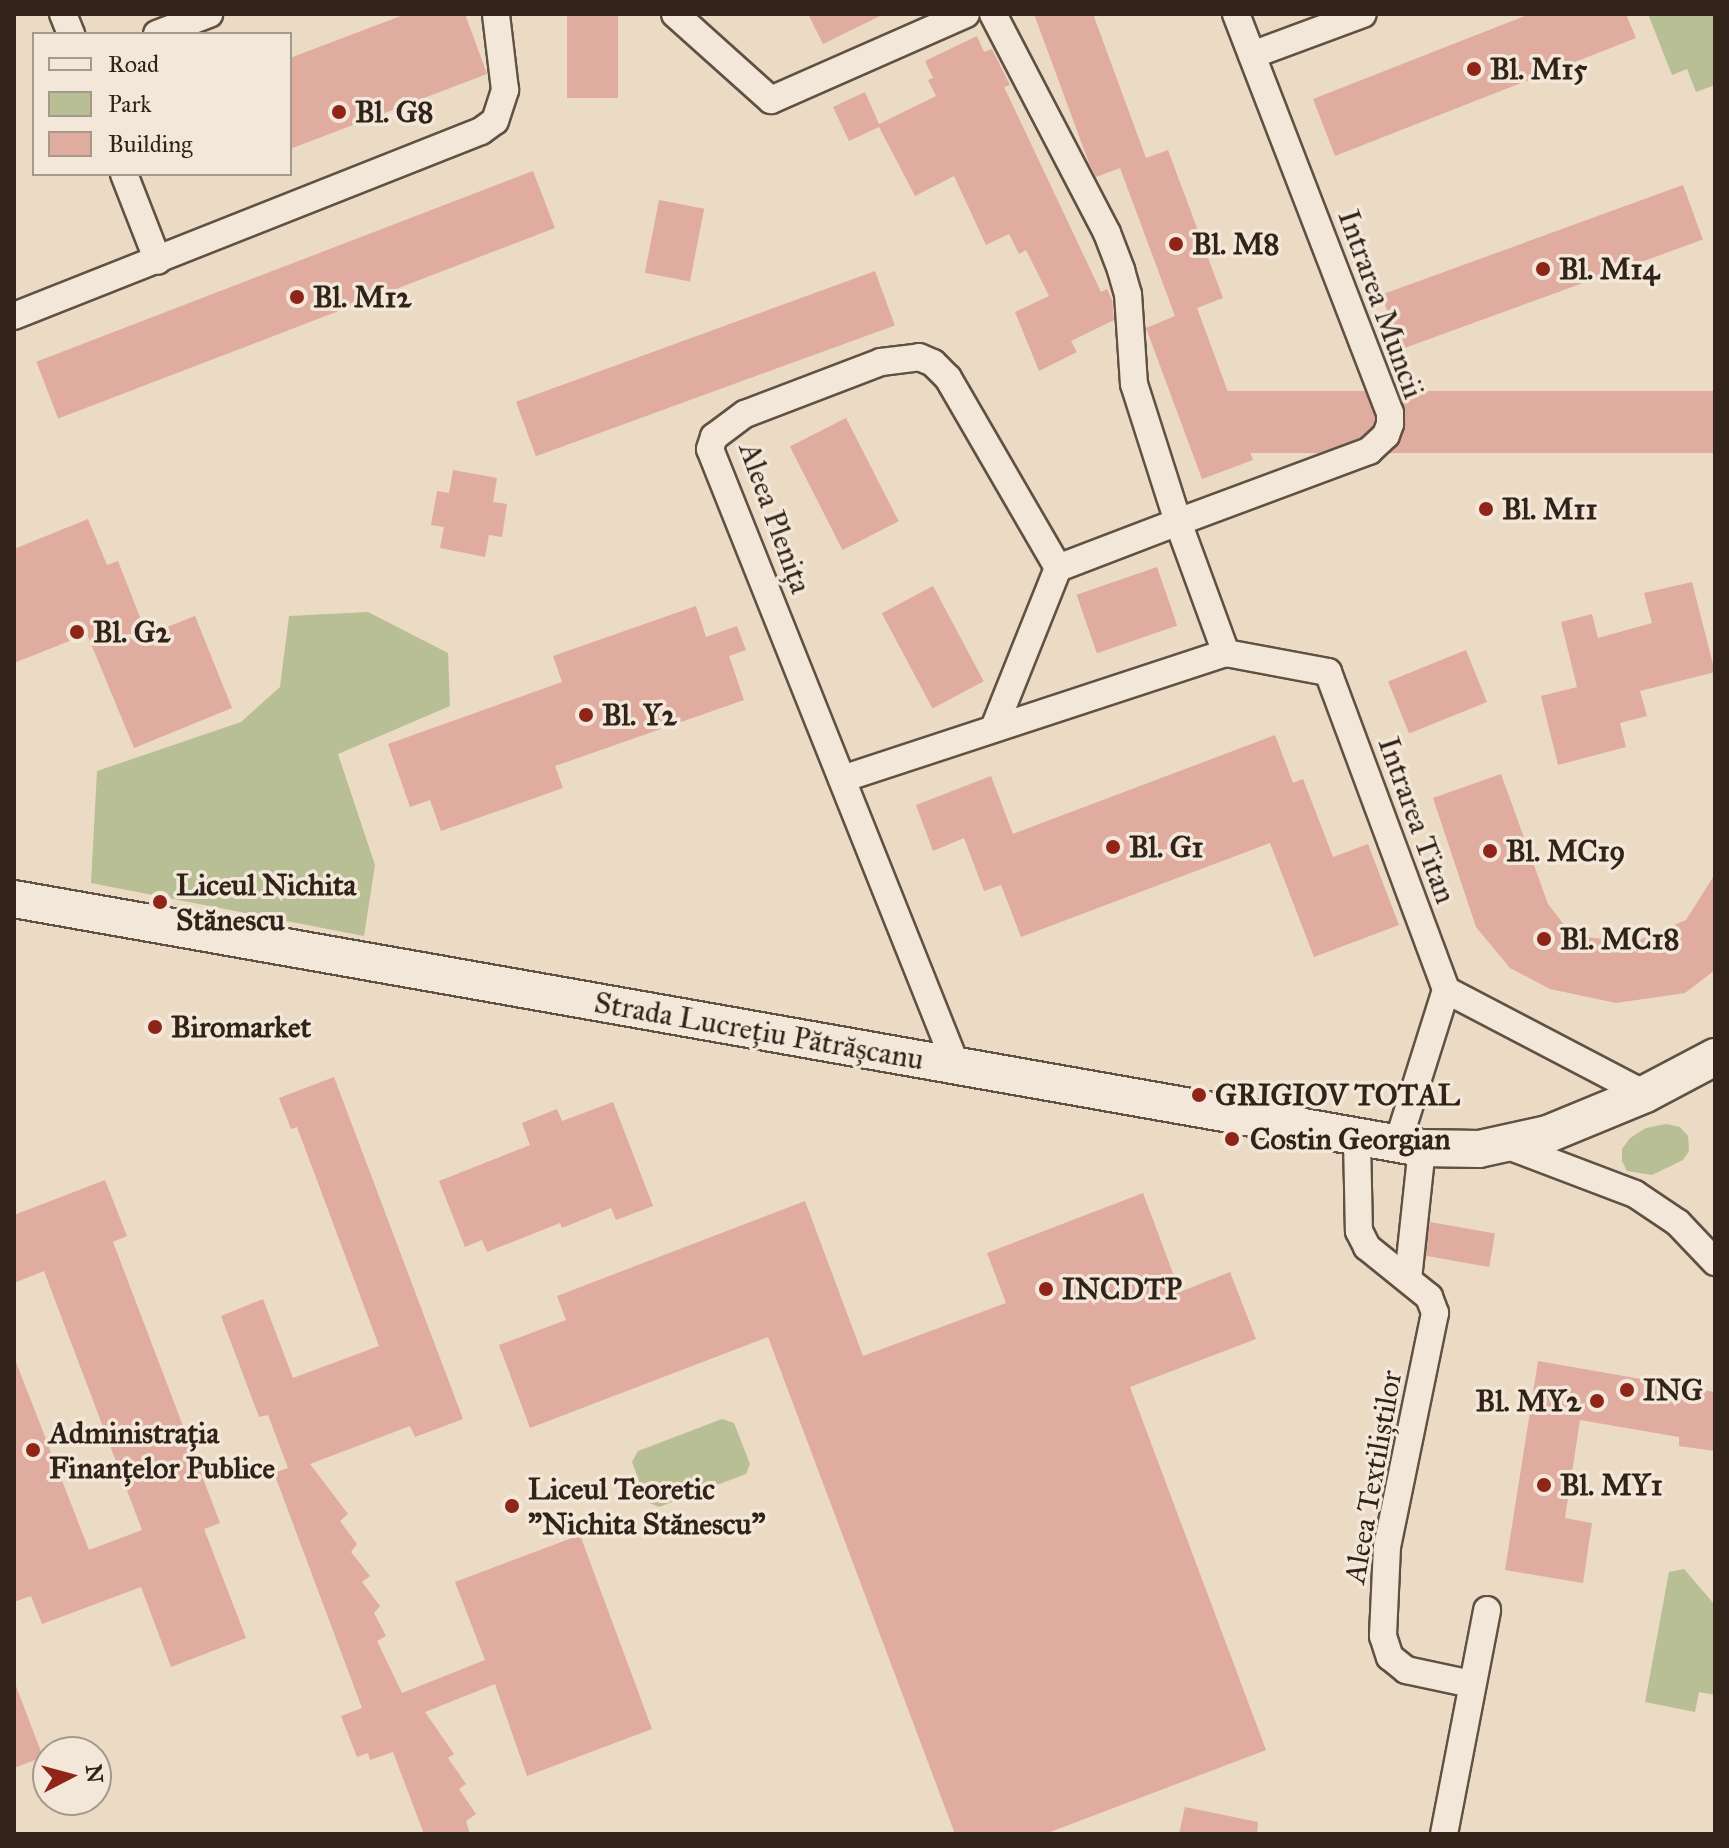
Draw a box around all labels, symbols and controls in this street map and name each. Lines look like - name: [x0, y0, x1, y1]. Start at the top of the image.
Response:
- legend: [32, 32, 292, 176]
- text: Road: [108, 49, 159, 79]
- place label: Bl. M15: [1490, 51, 1587, 87]
- marker: Bl. M15: [1465, 60, 1483, 78]
- text: Park: [108, 89, 151, 119]
- place label: Bl. G8: [355, 94, 434, 130]
- marker: Bl. G8: [330, 103, 348, 121]
- text: Building: [108, 129, 193, 159]
- street label: Intrarea Muncii: [1330, 205, 1432, 403]
- place label: Bl. M8: [1192, 226, 1280, 262]
- marker: Bl. M8: [1167, 235, 1185, 253]
- place label: Bl. M14: [1559, 251, 1659, 287]
- marker: Bl. M14: [1534, 260, 1552, 278]
- place label: Bl. M12: [313, 279, 411, 315]
- marker: Bl. M12: [288, 288, 306, 306]
- street label: Aleea Plenița: [731, 438, 819, 598]
- place label: Bl. M11: [1502, 491, 1597, 527]
- marker: Bl. M11: [1477, 500, 1495, 518]
- place label: Bl. G2: [93, 614, 170, 650]
- marker: Bl. G2: [68, 623, 86, 641]
- place label: Bl. Y2: [602, 697, 677, 733]
- marker: Bl. Y2: [577, 706, 595, 724]
- street label: Intrarea Titan: [1370, 732, 1464, 908]
- place label: Bl. G1: [1129, 829, 1203, 865]
- place label: Bl. MC19: [1506, 833, 1625, 869]
- marker: Bl. G1: [1104, 838, 1122, 856]
- marker: Bl. MC19: [1481, 842, 1499, 860]
- place label: Liceul Nichita Stănescu: [176, 867, 356, 938]
- marker: Liceul Nichita Stănescu: [151, 893, 169, 911]
- place label: Bl. MC18: [1560, 921, 1679, 957]
- marker: Bl. MC18: [1535, 930, 1553, 948]
- street label: Strada Lucrețiu Pătrășcanu: [591, 984, 927, 1078]
- place label: Biromarket: [171, 1009, 311, 1045]
- marker: Biromarket: [146, 1018, 164, 1036]
- place label: GRIGIOV TOTAL: [1215, 1077, 1460, 1113]
- marker: GRIGIOV TOTAL: [1190, 1086, 1208, 1104]
- place label: Costin Georgian: [1250, 1121, 1450, 1157]
- marker: Costin Georgian: [1221, 1128, 1243, 1150]
- place label: INCDTP: [1062, 1271, 1182, 1307]
- marker: INCDTP: [1037, 1280, 1055, 1298]
- street label: Aleea Textiliștilor: [1337, 1368, 1409, 1586]
- place label: ING: [1643, 1372, 1703, 1408]
- marker: ING: [1618, 1381, 1636, 1399]
- place label: Bl. MY2: [1476, 1383, 1581, 1419]
- marker: Bl. MY2: [1588, 1392, 1606, 1410]
- place label: Administrația Finanțelor Publice: [49, 1415, 275, 1486]
- marker: Administrația Finanțelor Publice: [24, 1441, 42, 1459]
- place label: Bl. MY1: [1560, 1467, 1662, 1503]
- place label: Liceul Teoretic "Nichita Stănescu": [528, 1471, 765, 1542]
- marker: Bl. MY1: [1535, 1476, 1553, 1494]
- marker: Liceul Teoretic "Nichita Stănescu": [503, 1497, 521, 1515]
- north arrow: [32, 1736, 112, 1816]
- text: N: [80, 1763, 109, 1784]

